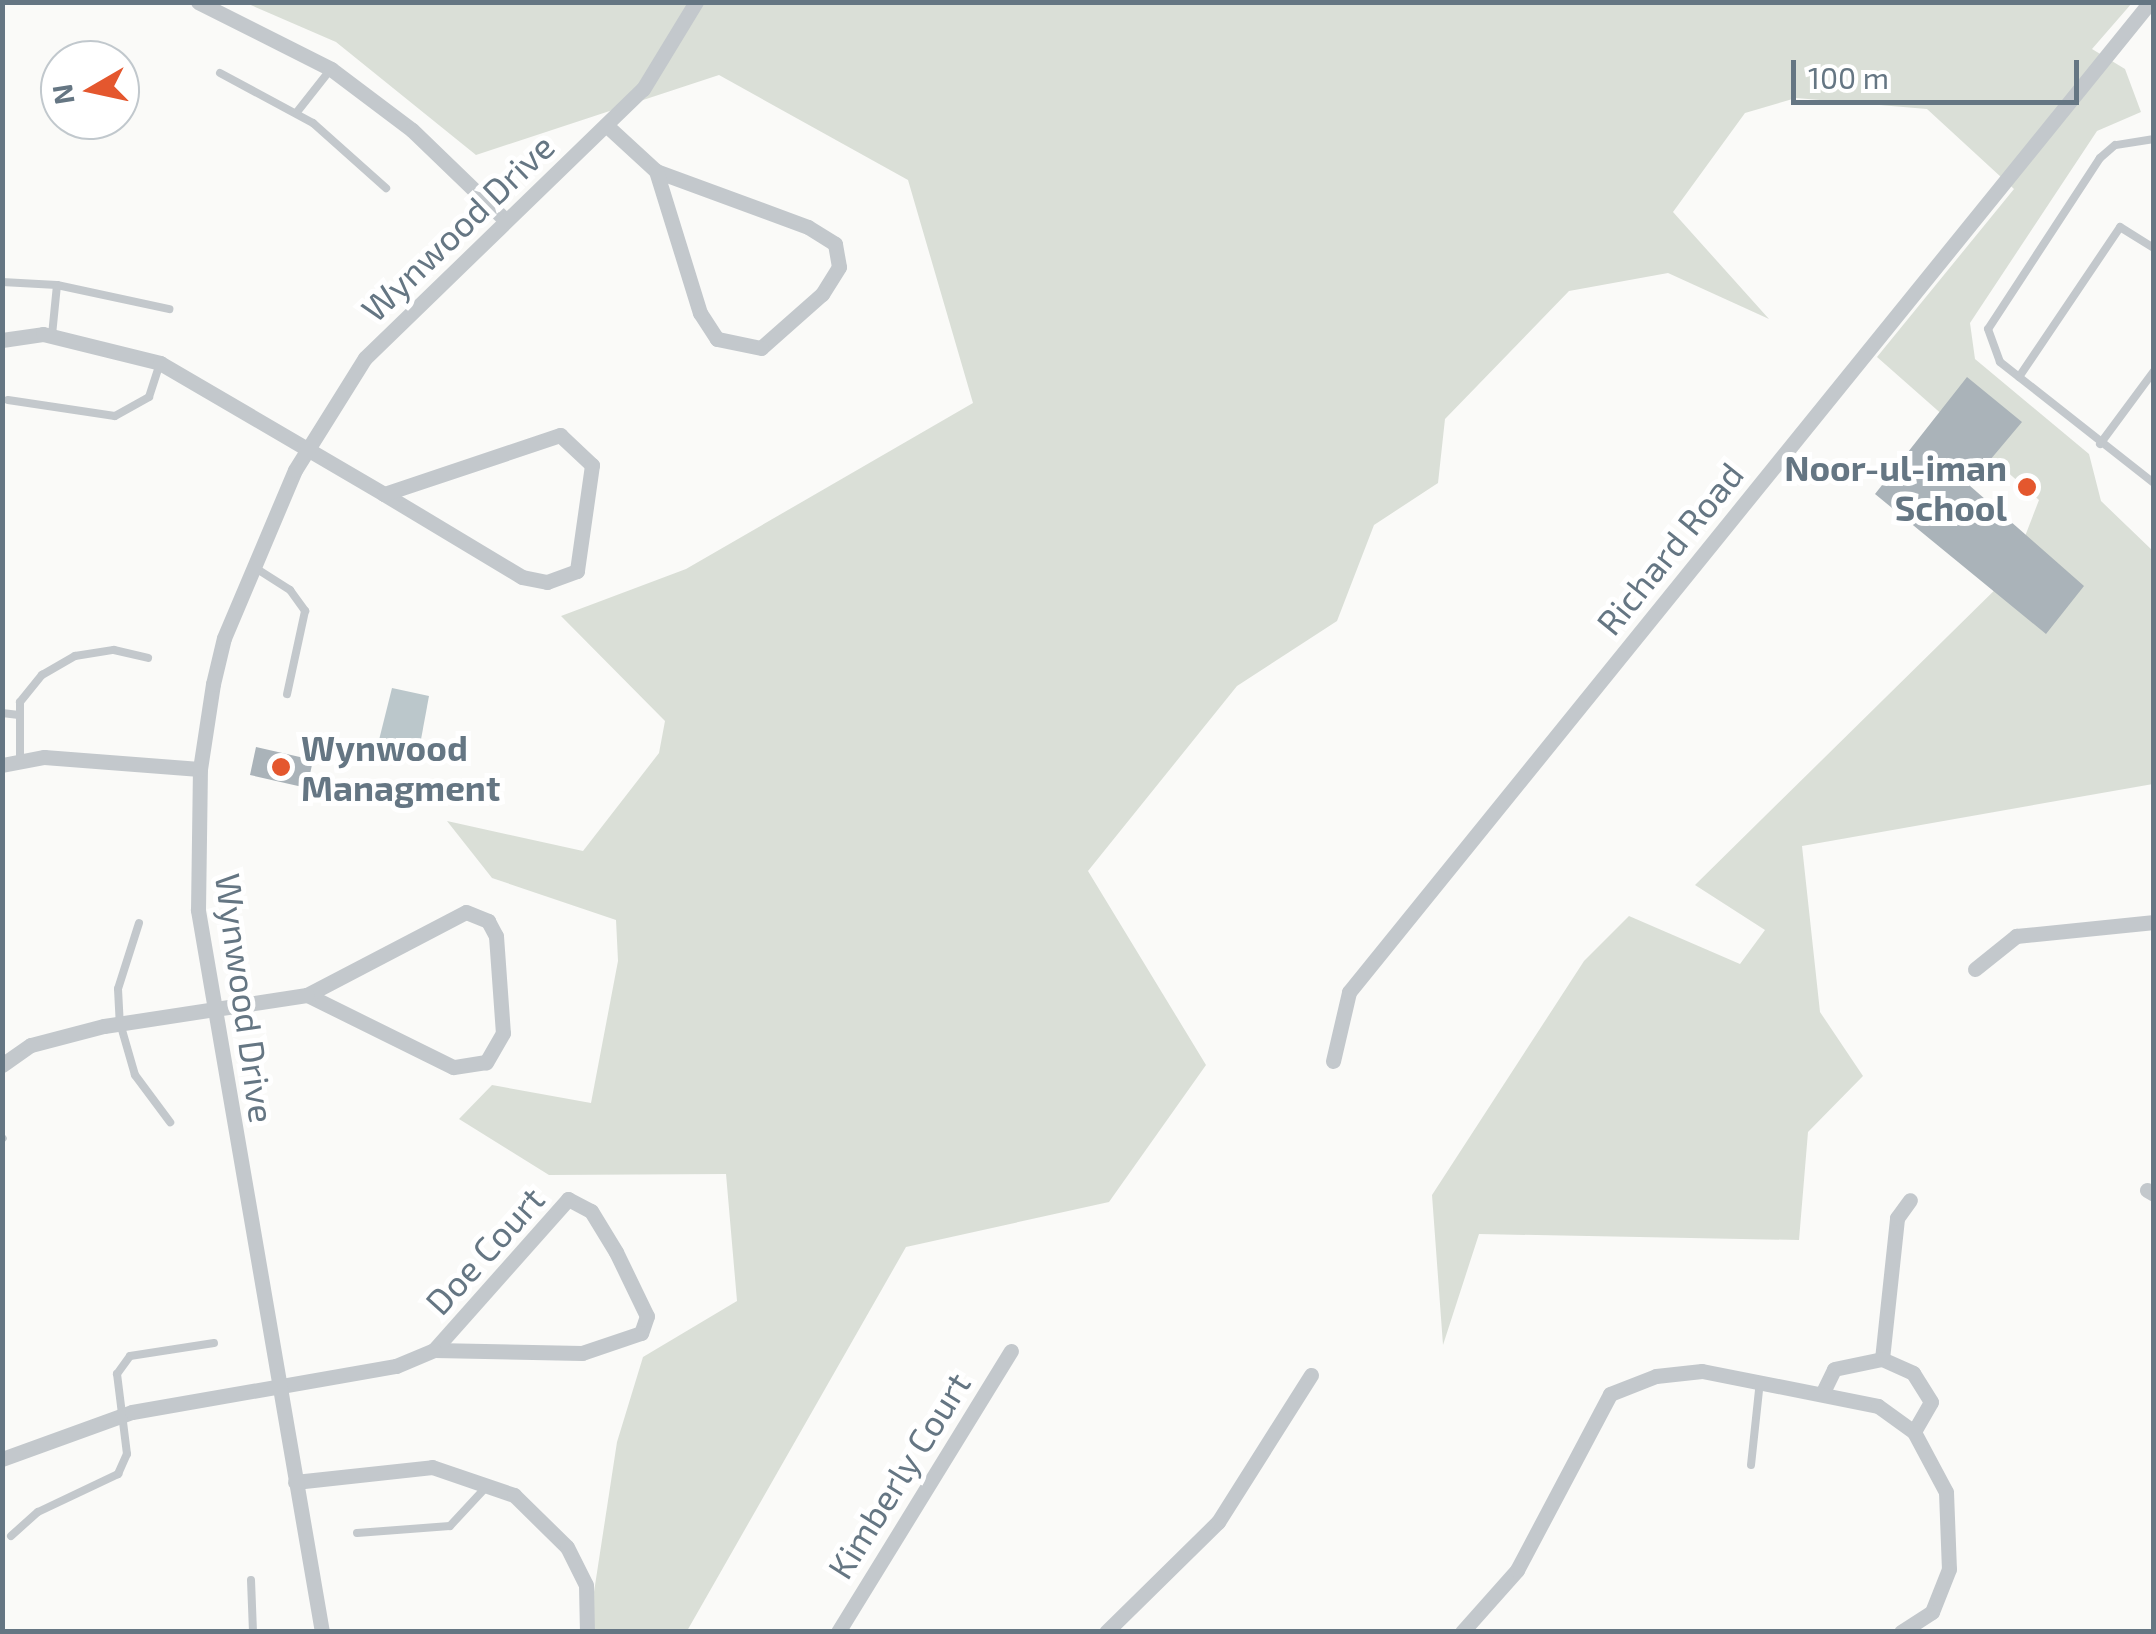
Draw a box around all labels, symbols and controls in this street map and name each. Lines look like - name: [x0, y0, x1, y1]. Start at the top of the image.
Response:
- north arrow: [40, 40, 140, 140]
- scale bar: [1796, 40, 2084, 102]
- text: 100 m: [1808, 59, 1889, 95]
- text: N: [44, 82, 81, 107]
- street label: Wynwood Drive: [352, 125, 562, 329]
- place label: Noor-ul-iman School: [1784, 446, 2007, 528]
- street label: Richard Road: [1587, 454, 1751, 642]
- marker: Noor-ul-iman School: [2016, 476, 2038, 498]
- place label: Wynwood Managment: [301, 726, 500, 808]
- marker: Wynwood Managment: [270, 756, 292, 778]
- street label: Wynwood Drive: [208, 871, 284, 1125]
- street label: Doe Court: [416, 1178, 552, 1322]
- street label: Kimberly Court: [818, 1364, 978, 1586]

